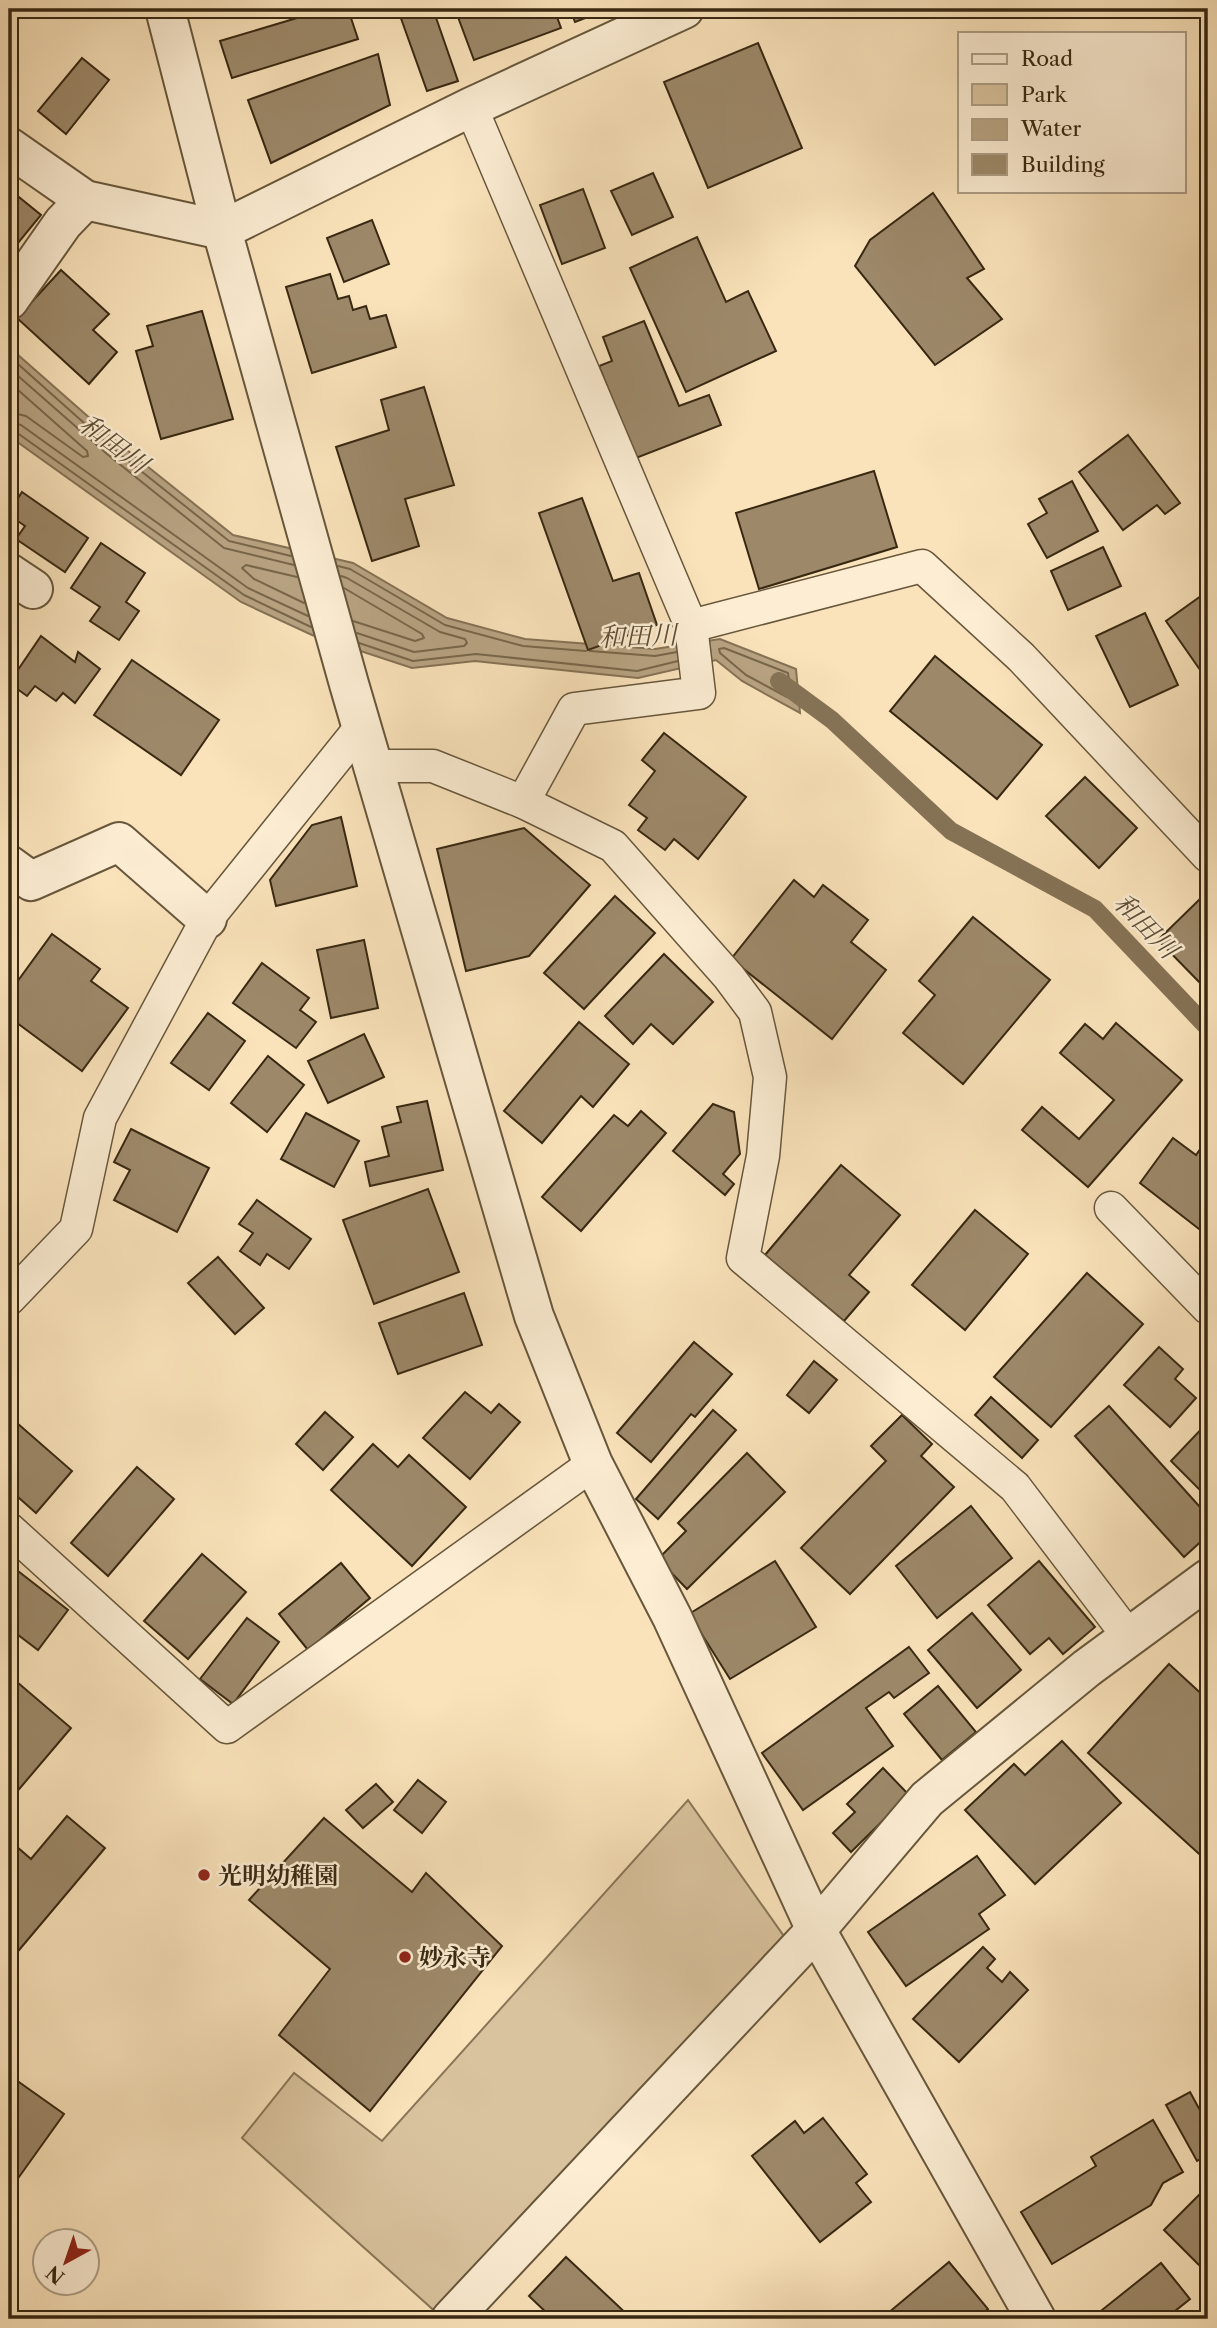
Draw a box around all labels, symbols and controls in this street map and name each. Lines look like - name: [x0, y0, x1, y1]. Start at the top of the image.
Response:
- legend: [958, 32, 1186, 192]
- text: Road: [1021, 46, 1073, 71]
- text: Park: [1021, 82, 1067, 107]
- text: Water: [1020, 116, 1081, 141]
- text: Building: [1021, 152, 1106, 177]
- water label: 和田川: [73, 408, 157, 482]
- water label: 和田川: [598, 619, 681, 653]
- water label: 和田川: [1107, 887, 1187, 967]
- place label: 光明幼稚園: [218, 1861, 338, 1890]
- marker: 光明幼稚園: [196, 1867, 212, 1883]
- place label: 妙永寺: [419, 1943, 491, 1972]
- marker: 妙永寺: [397, 1949, 413, 1965]
- north arrow: [32, 2226, 102, 2296]
- text: N: [42, 2261, 69, 2289]

